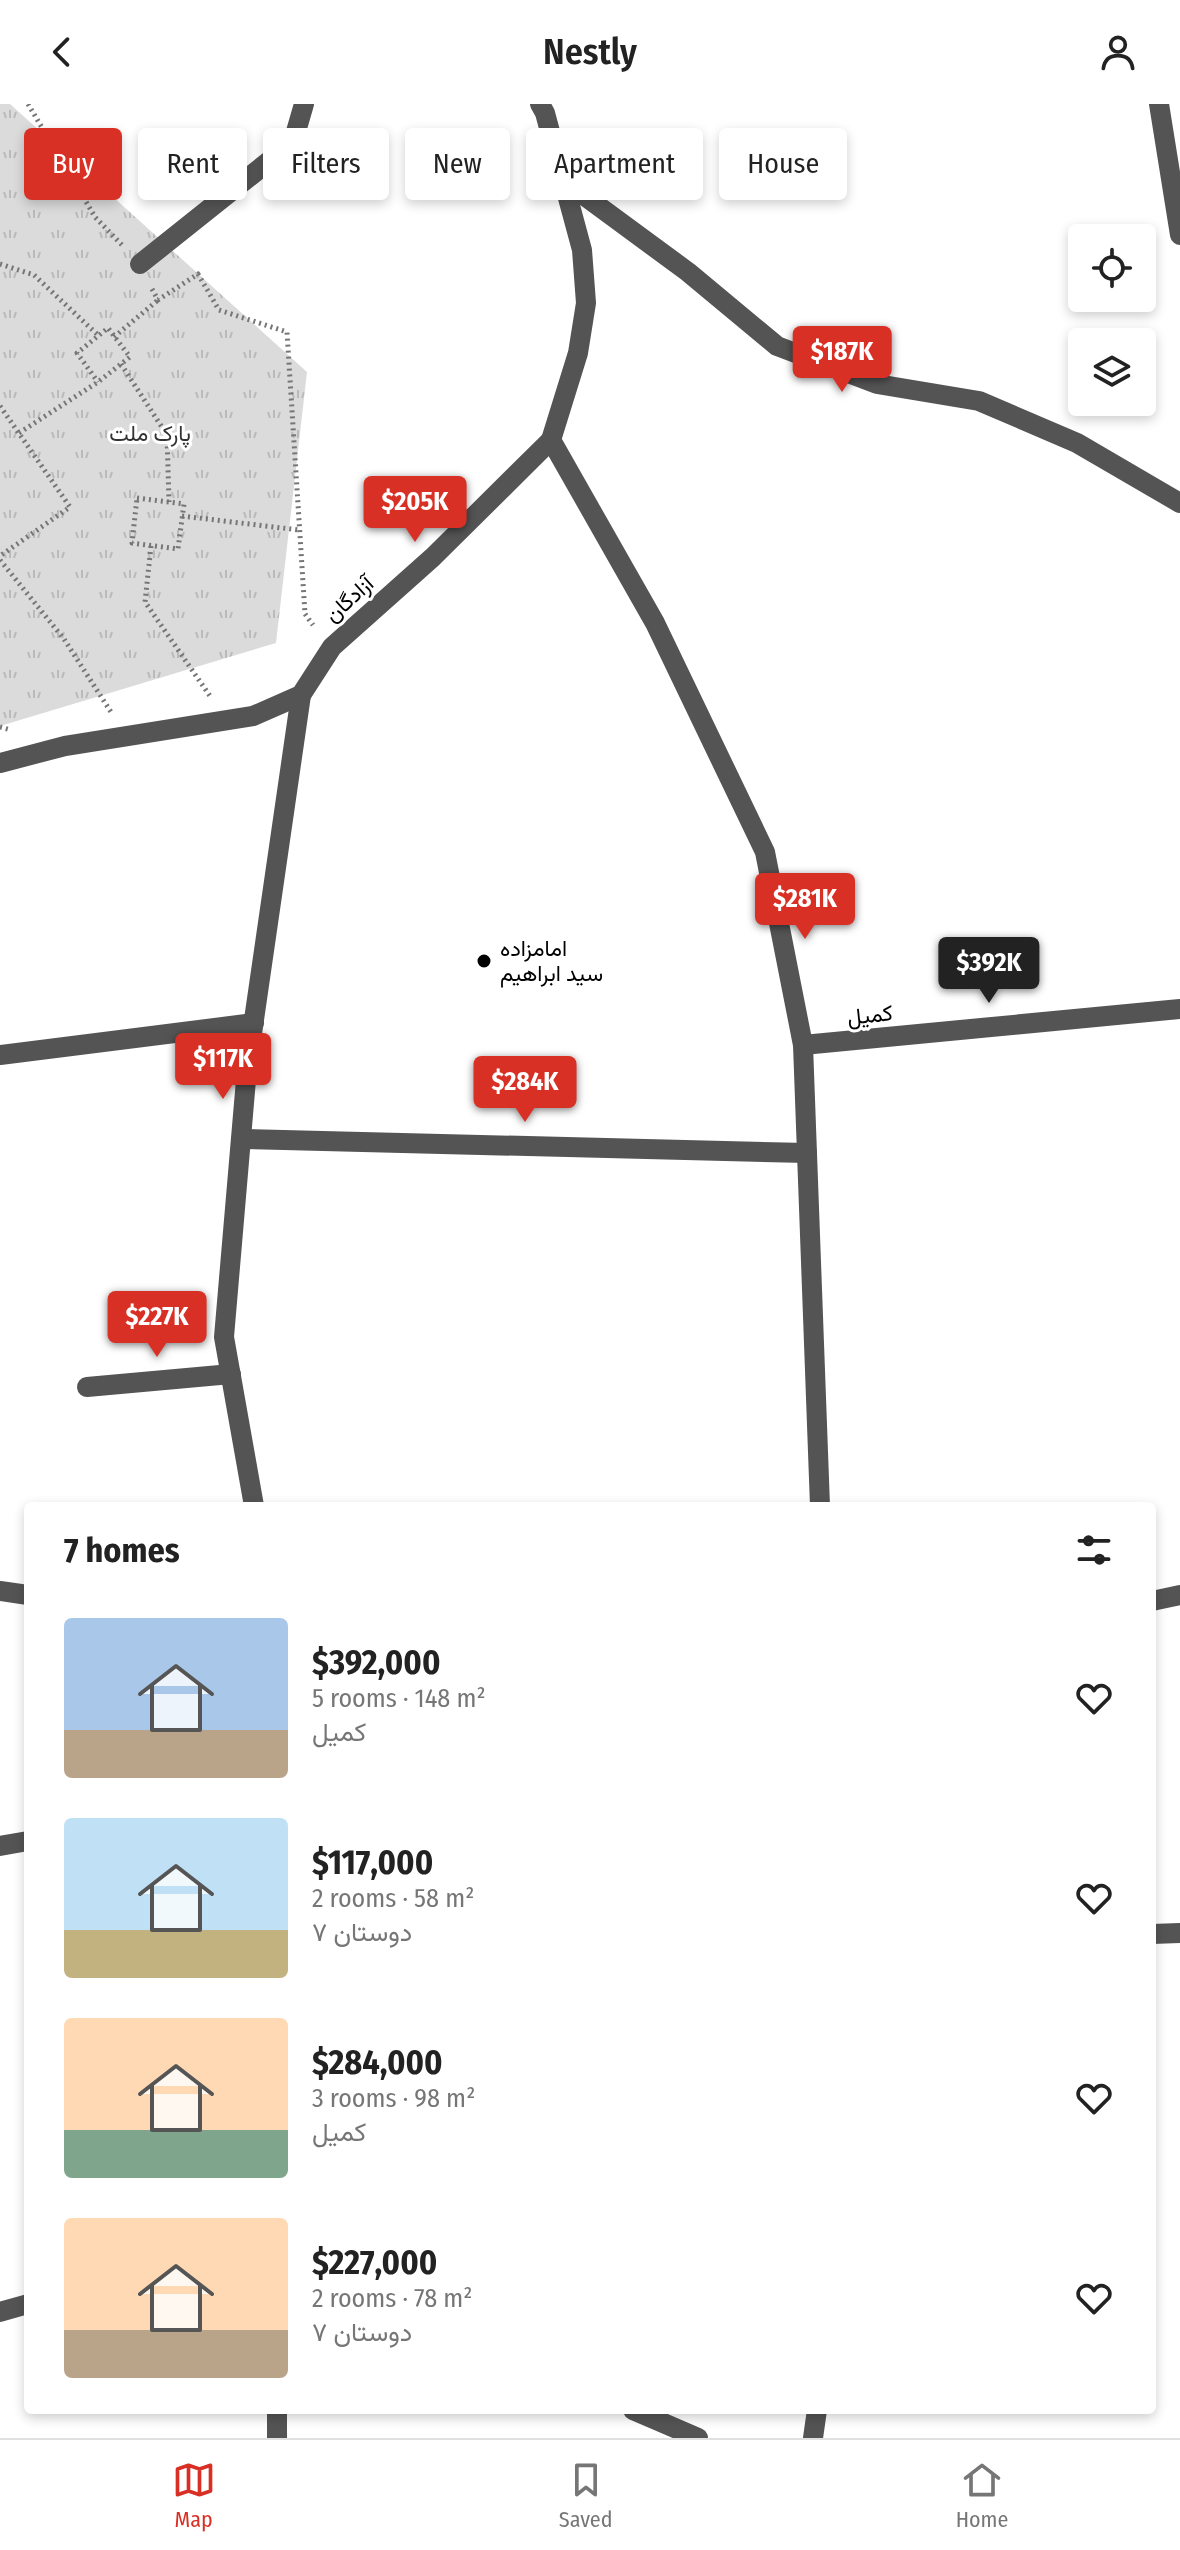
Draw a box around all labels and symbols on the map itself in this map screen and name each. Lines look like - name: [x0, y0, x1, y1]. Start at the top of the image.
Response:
- pin: $187K: [786, 326, 898, 394]
- park label: پارک ملت: [109, 420, 191, 448]
- pin: $205K: [359, 476, 471, 544]
- street label: آزادگان: [319, 569, 381, 628]
- pin: $281K: [749, 873, 861, 941]
- place label: امامزاده سید ابراهیم: [500, 935, 603, 988]
- pin: $392K: [933, 937, 1045, 1005]
- marker: امامزاده سید ابراهیم: [475, 952, 493, 970]
- street label: کمیل: [846, 999, 894, 1031]
- pin: $117K: [167, 1033, 279, 1101]
- pin: $284K: [469, 1056, 581, 1124]
- pin: $227K: [101, 1291, 213, 1359]

